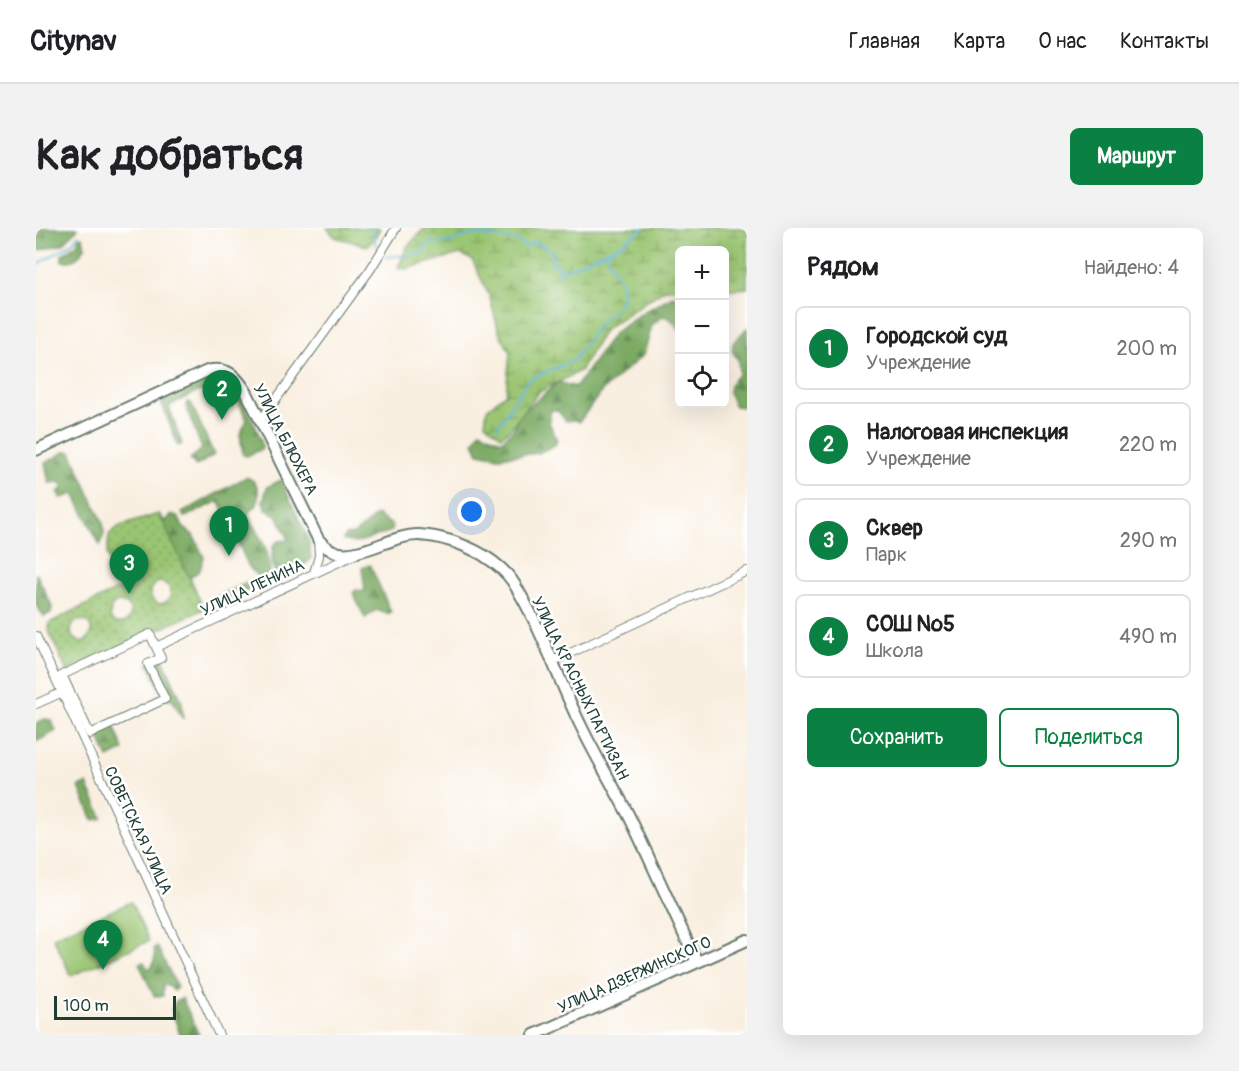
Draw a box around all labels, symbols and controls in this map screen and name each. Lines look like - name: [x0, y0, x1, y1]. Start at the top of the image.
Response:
- text: Citynav: [30, 24, 117, 59]
- text: Главная: [849, 28, 920, 55]
- text: Карта: [953, 28, 1005, 55]
- text: О нас: [1038, 28, 1087, 55]
- text: Контакты: [1120, 28, 1209, 55]
- button: Маршрут: [1070, 128, 1203, 185]
- text: Как добраться: [36, 130, 303, 182]
- map controls: [675, 246, 729, 408]
- button: +: [675, 246, 729, 300]
- text: Рядом: [807, 251, 879, 283]
- text: Найдено: 4: [1084, 255, 1179, 280]
- button: −: [675, 300, 729, 354]
- text: Городской суд: [866, 322, 1007, 350]
- text: 1: [825, 336, 832, 361]
- text: 200 m: [1116, 336, 1177, 361]
- text: Учреждение: [866, 350, 971, 375]
- button: locate: [675, 354, 729, 408]
- pin: 2: [202, 370, 242, 420]
- street label: УЛИЦА БЛЮХЕРА: [248, 380, 322, 498]
- text: Налоговая инспекция: [866, 418, 1068, 446]
- text: 2: [823, 432, 834, 457]
- text: 220 m: [1119, 432, 1177, 457]
- text: Учреждение: [866, 446, 971, 471]
- your location: [457, 497, 486, 526]
- pin: 1: [210, 506, 248, 556]
- text: Сквер: [866, 514, 923, 542]
- text: 3: [823, 528, 834, 553]
- text: 290 m: [1120, 528, 1177, 553]
- text: Парк: [866, 542, 907, 567]
- pin: 3: [110, 544, 148, 594]
- street label: УЛИЦА ЛЕНИНА: [197, 555, 307, 621]
- street label: УЛИЦА КРАСНЫХ ПАРТИЗАН: [527, 593, 633, 783]
- text: СОШ №5: [866, 610, 955, 638]
- text: 4: [823, 624, 834, 649]
- text: 490 m: [1119, 624, 1177, 649]
- text: Школа: [866, 638, 923, 663]
- button: Сохранить: [807, 708, 987, 767]
- button: Поделиться: [999, 708, 1179, 767]
- street label: СОВЕТСКАЯ УЛИЦА: [100, 763, 177, 898]
- pin: 4: [84, 920, 122, 970]
- street label: УЛИЦА ДЗЕРЖИНСКОГО: [555, 932, 714, 1018]
- scale bar: [54, 993, 176, 1020]
- text: 100 m: [63, 996, 109, 1016]

